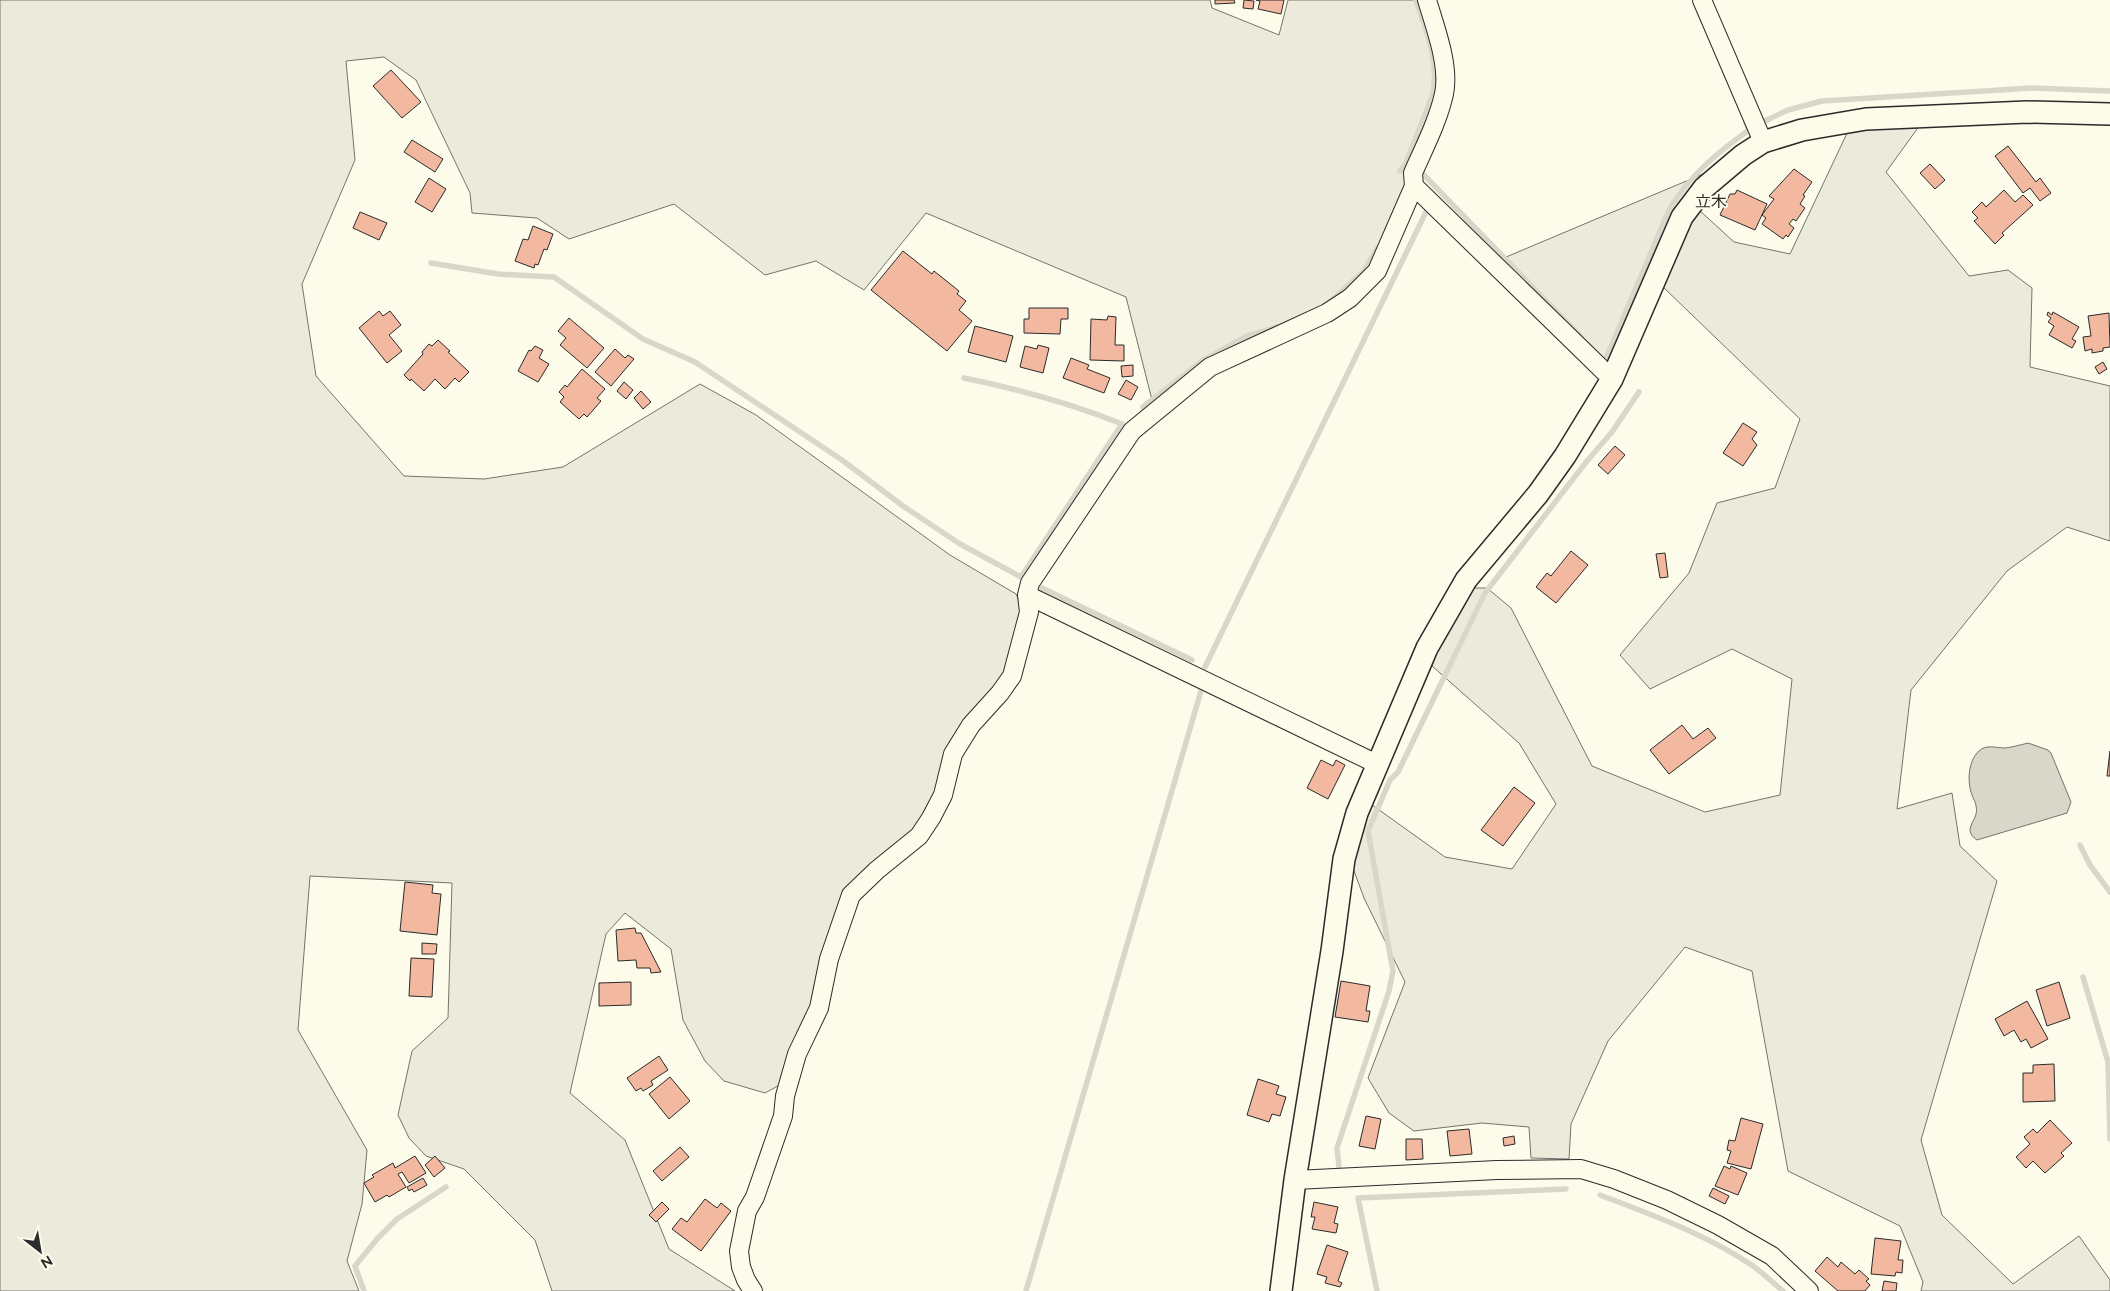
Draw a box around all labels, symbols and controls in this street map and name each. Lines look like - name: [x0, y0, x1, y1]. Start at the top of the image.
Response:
- district label: 立木: [1695, 192, 1727, 211]
- north arrow: [15, 1226, 65, 1276]
- text: N: [38, 1253, 55, 1272]

